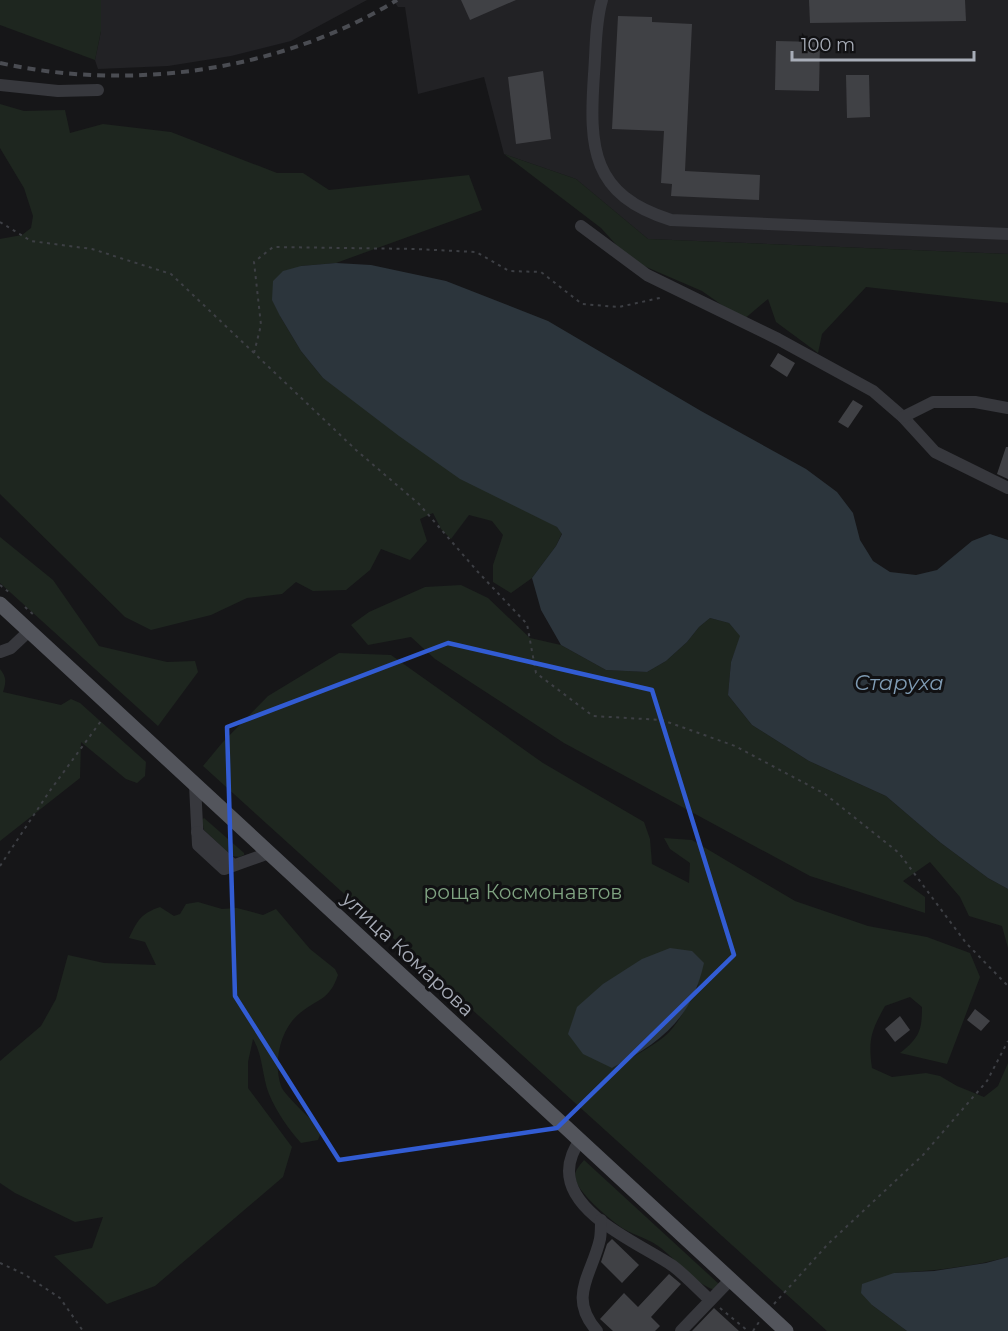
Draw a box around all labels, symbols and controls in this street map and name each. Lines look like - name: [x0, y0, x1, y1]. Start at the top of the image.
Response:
- scale bar: [792, 24, 974, 62]
- text: 100 m: [801, 34, 855, 56]
- water label: Старуха: [854, 670, 944, 695]
- park label: роща Космонавтов: [423, 880, 623, 904]
- street label: улица Комарова: [336, 886, 479, 1021]

